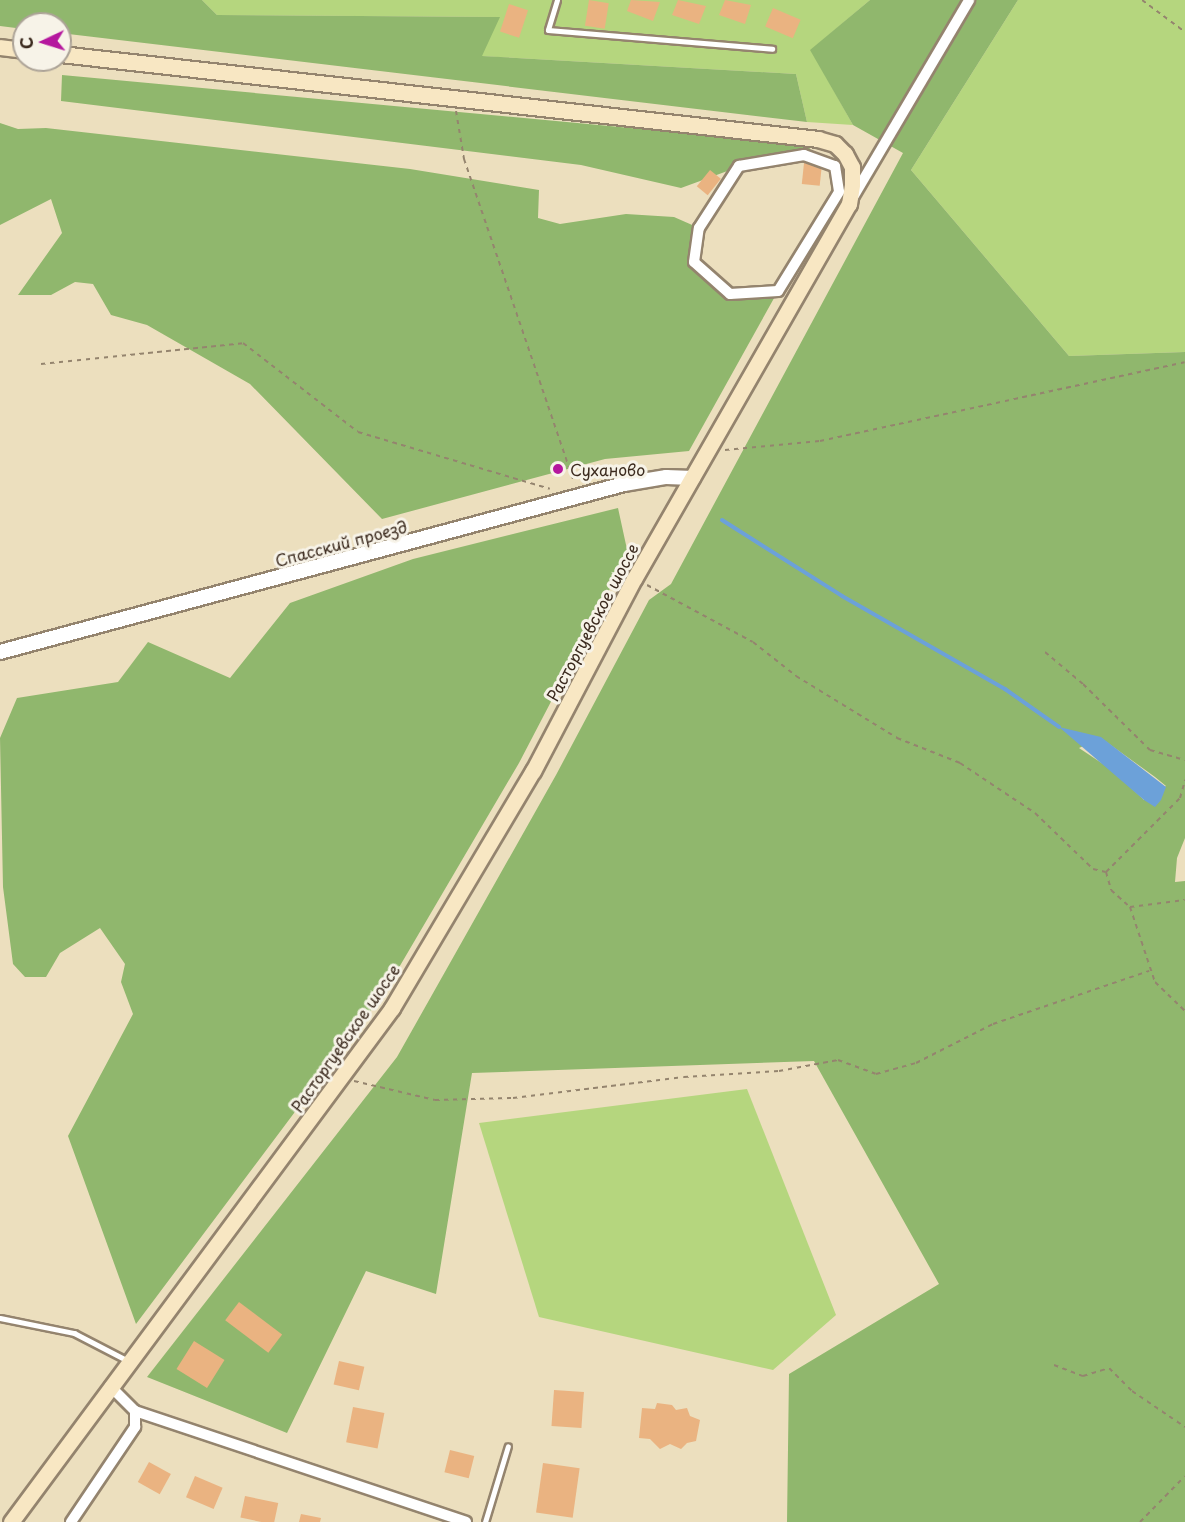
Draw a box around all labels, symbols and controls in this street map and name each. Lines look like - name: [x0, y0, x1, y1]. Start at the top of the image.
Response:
- north arrow: [12, 12, 72, 72]
- text: С: [14, 36, 38, 50]
- place label: Суханово: [570, 459, 645, 479]
- marker: Суханово: [551, 462, 565, 476]
- street label: Спасский проезд: [273, 516, 409, 570]
- street label: Расторгуевское шоссе: [542, 540, 642, 704]
- street label: Расторгуевское шоссе: [287, 961, 403, 1115]

